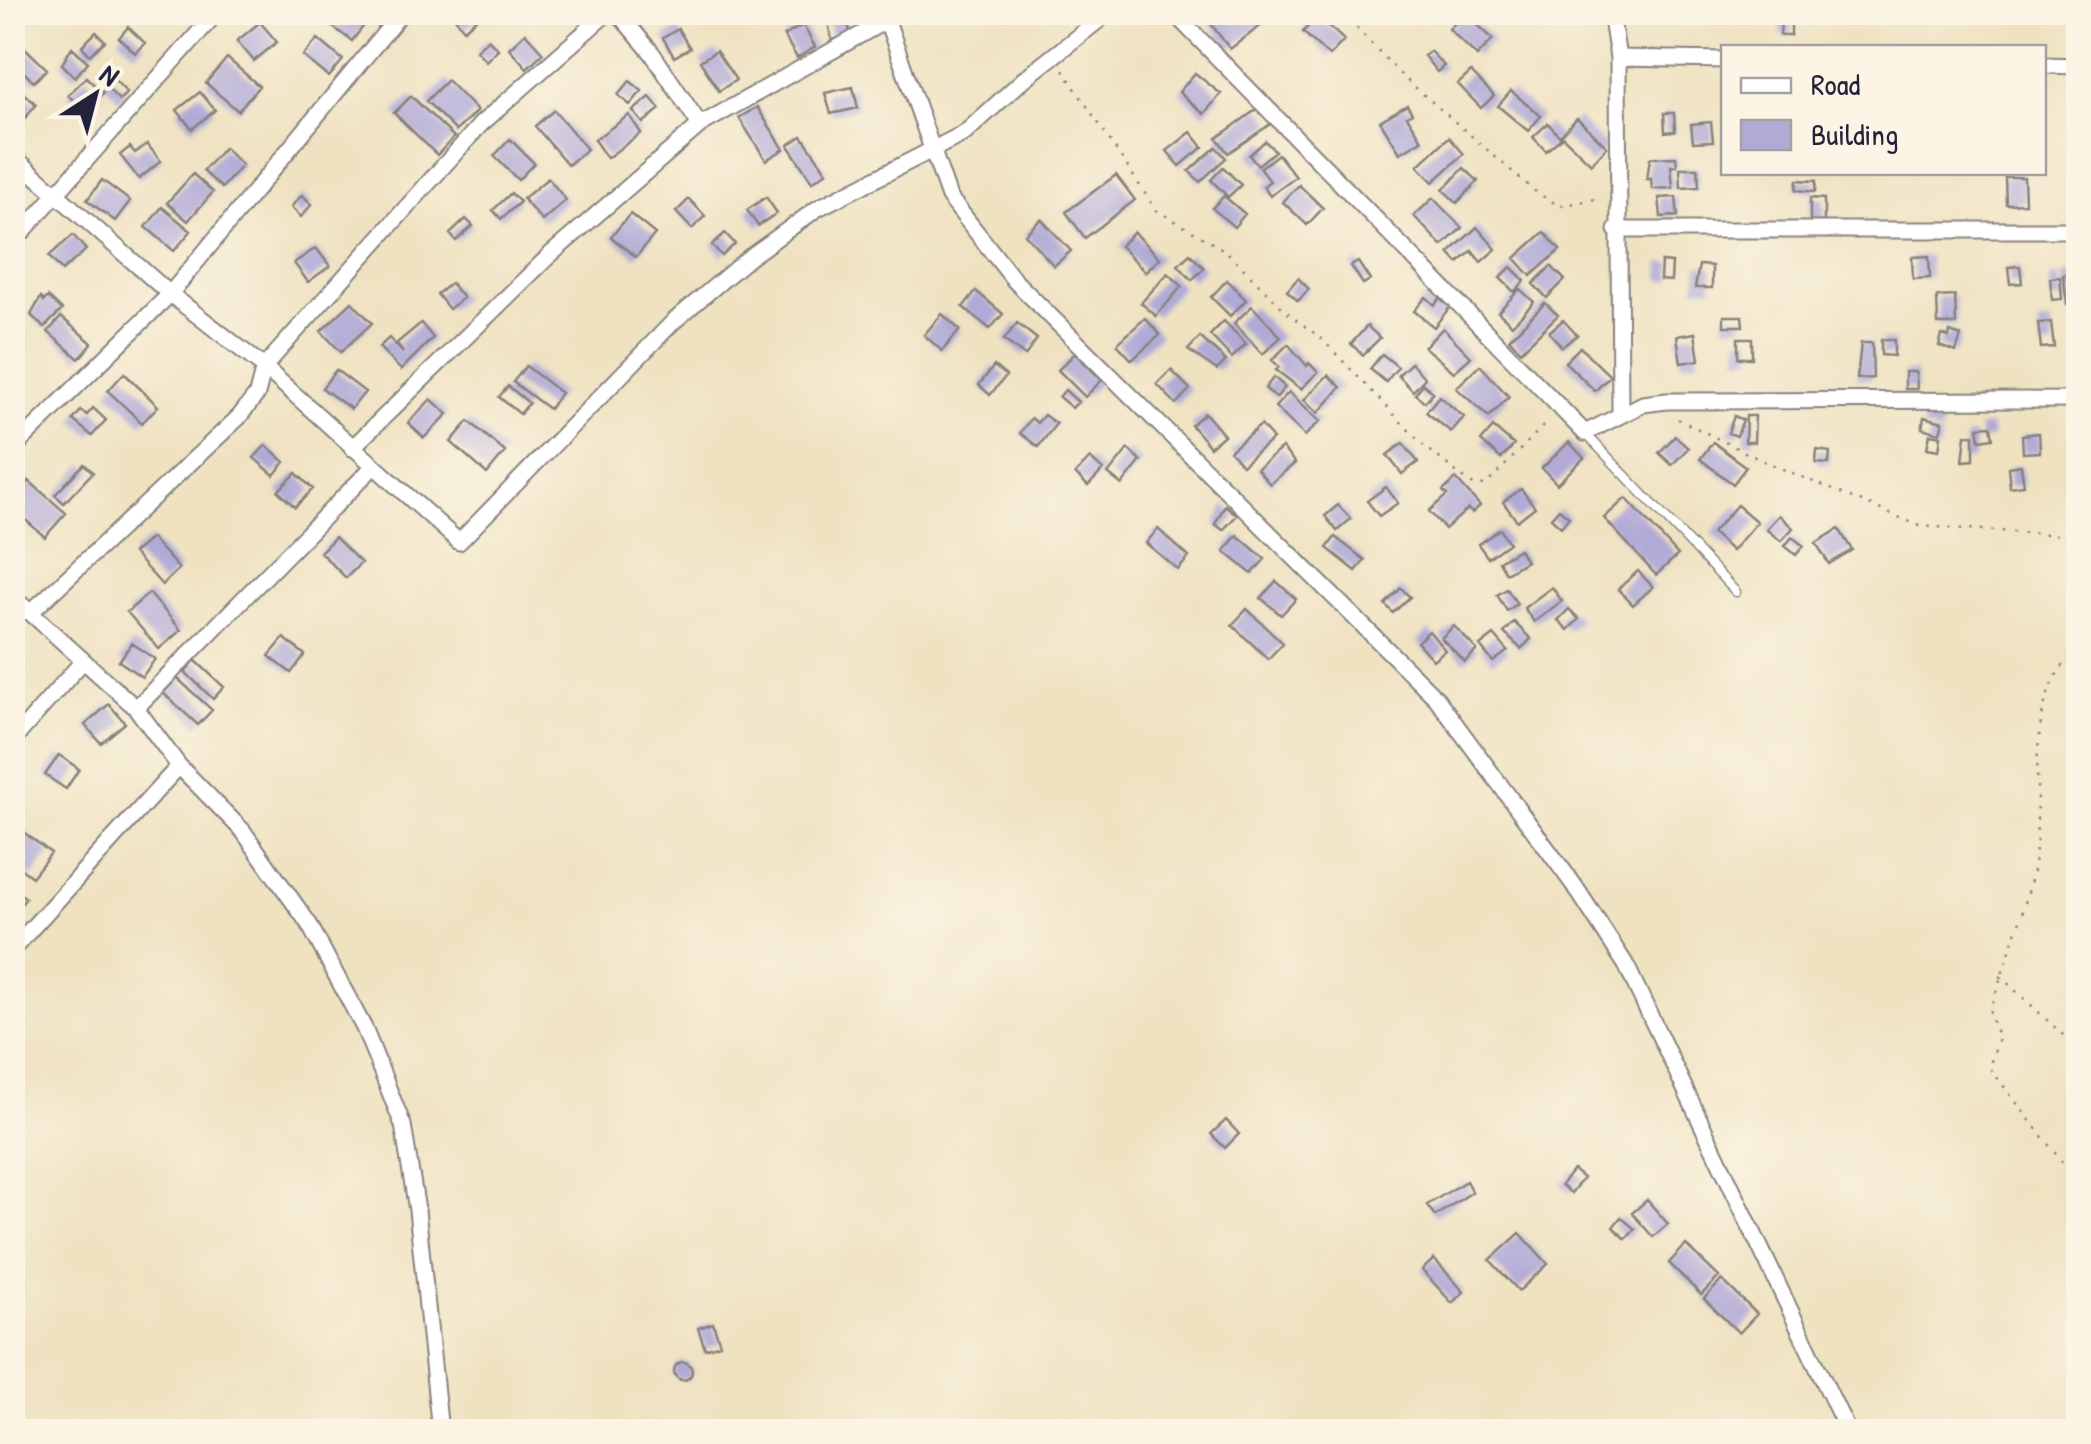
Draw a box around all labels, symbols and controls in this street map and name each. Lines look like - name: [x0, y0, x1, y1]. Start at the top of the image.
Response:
- north arrow: [45, 45, 145, 145]
- legend: [1721, 45, 2046, 175]
- text: N: [92, 55, 127, 95]
- text: Road: [1811, 64, 1860, 104]
- text: Building: [1811, 114, 1898, 154]

